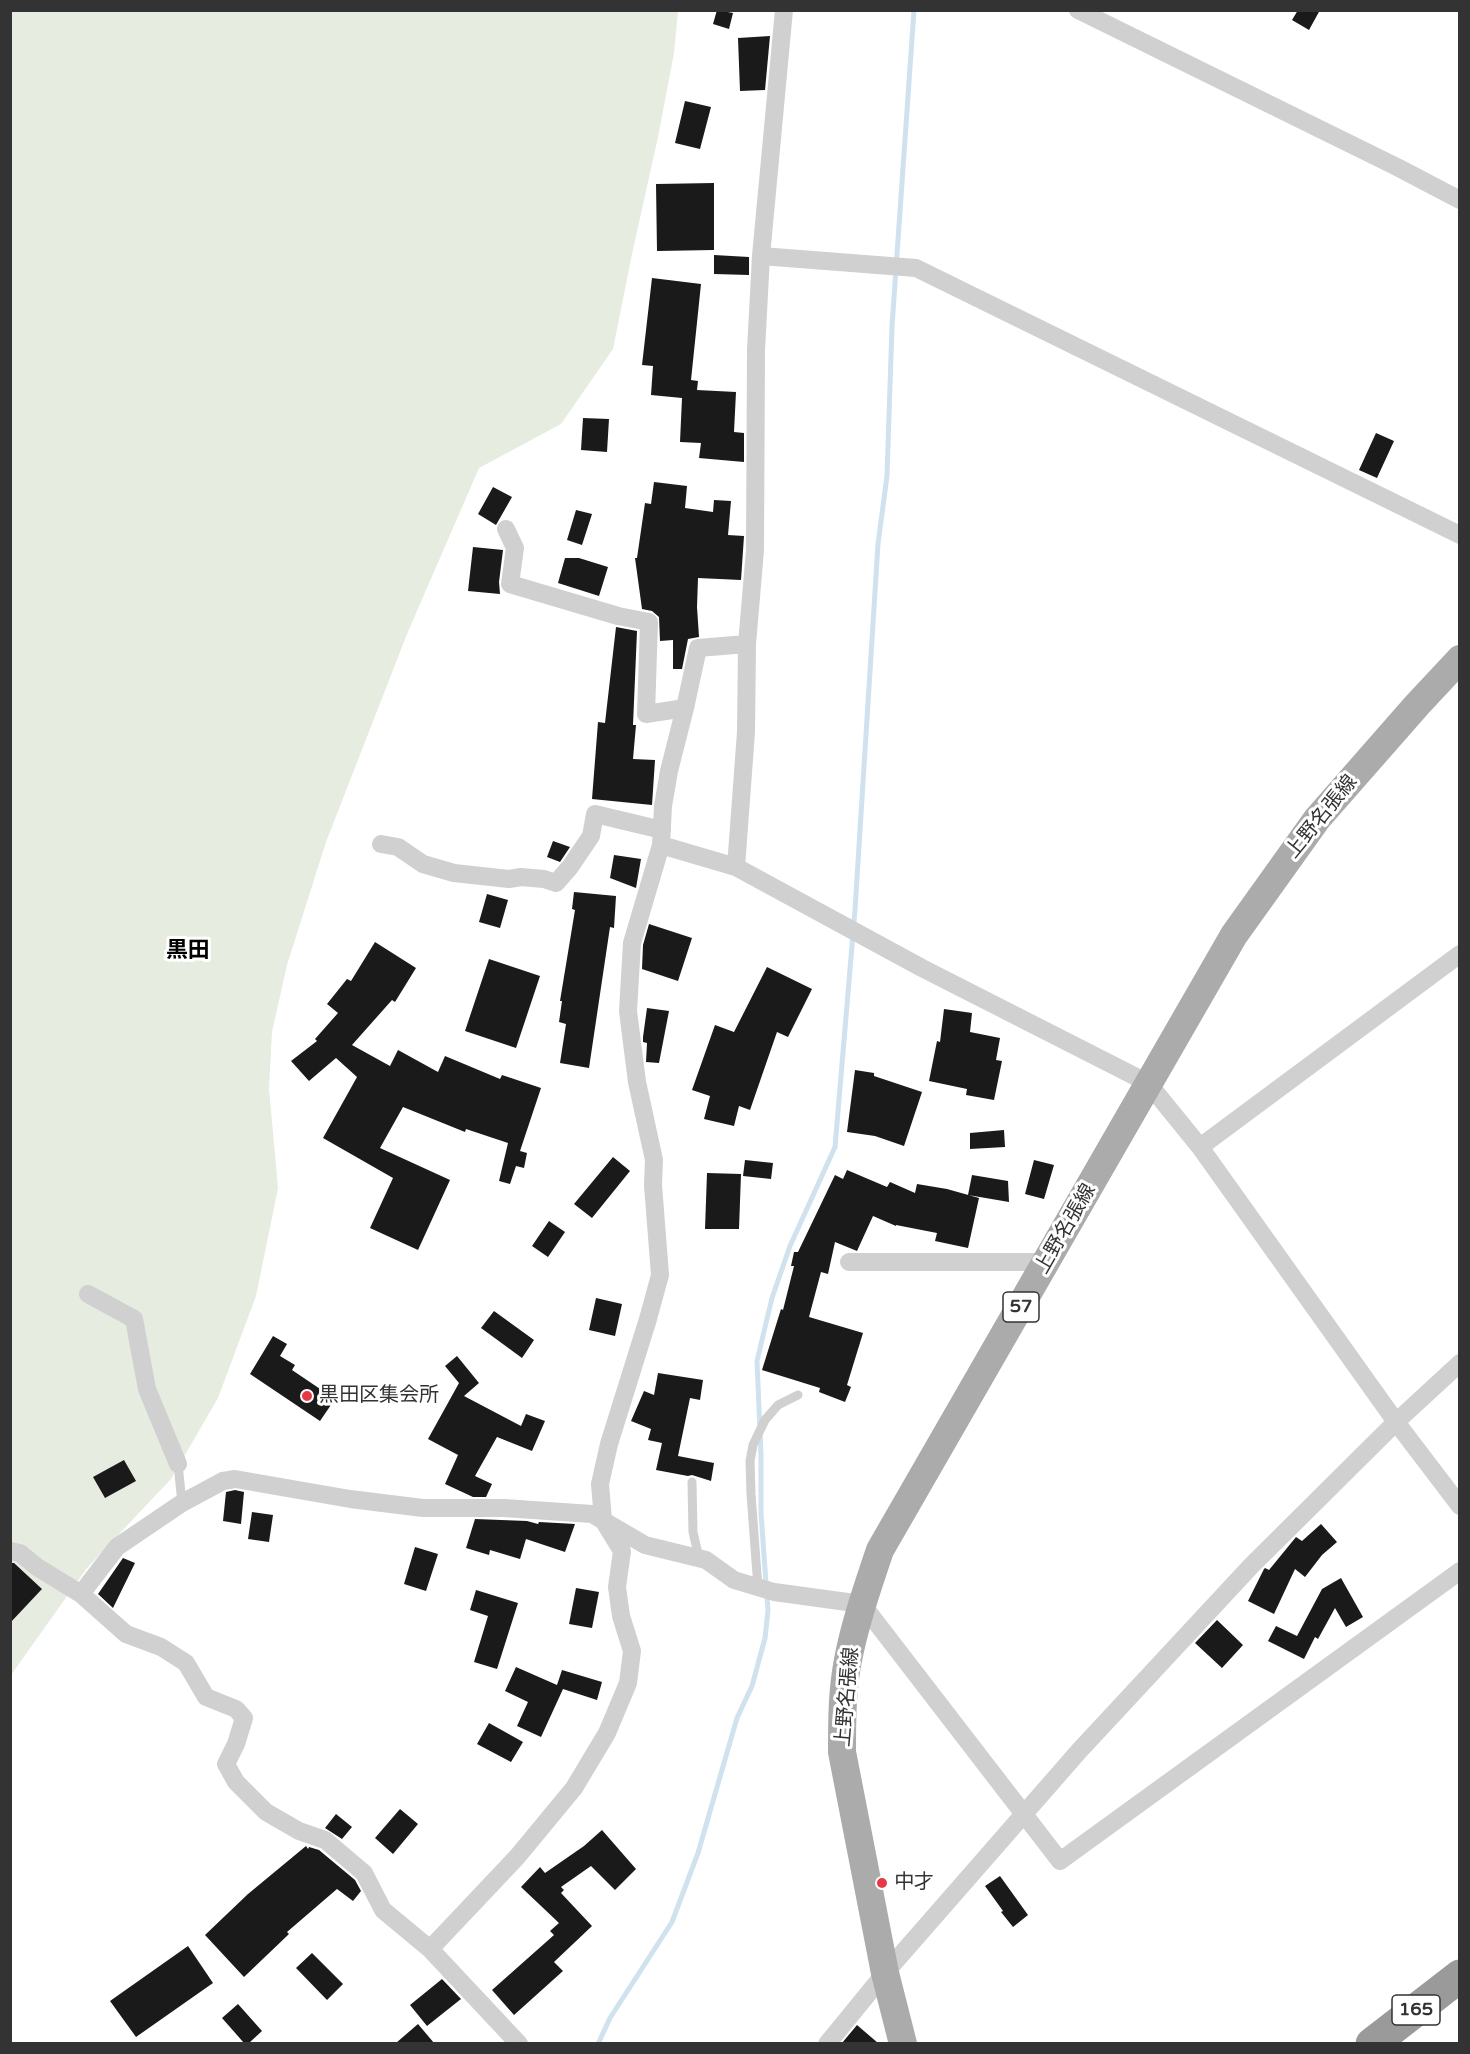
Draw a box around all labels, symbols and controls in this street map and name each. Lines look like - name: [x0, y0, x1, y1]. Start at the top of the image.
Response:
- street label: 上野名張線: [1281, 771, 1363, 863]
- district label: 黒田: [166, 938, 210, 964]
- street label: 上野名張線: [1031, 1180, 1101, 1278]
- road number: 57: [1003, 1292, 1039, 1322]
- place label: 黒田区集会所: [319, 1384, 439, 1408]
- marker: 黒田区集会所: [300, 1389, 314, 1403]
- street label: 上野名張線: [832, 1646, 864, 1748]
- place label: 中才: [894, 1871, 934, 1895]
- marker: 中才: [875, 1876, 889, 1890]
- road number: 165: [1392, 1995, 1440, 2025]

